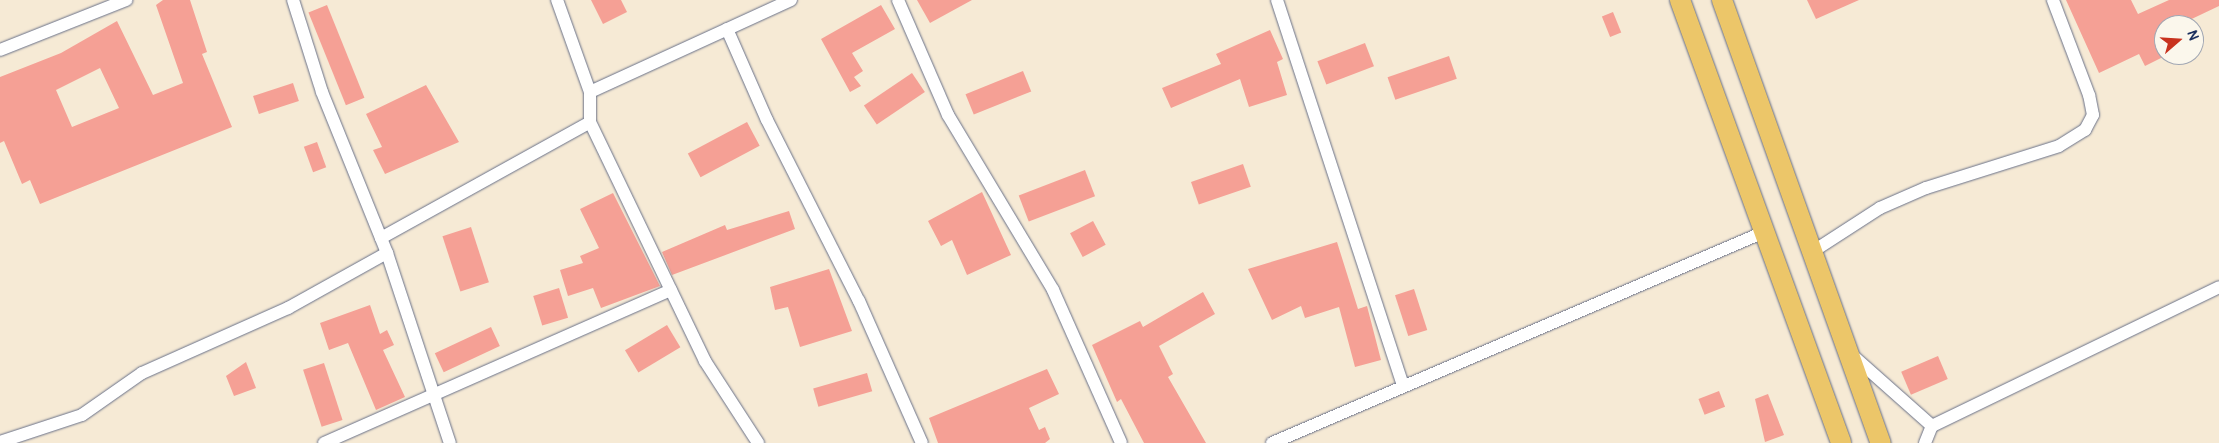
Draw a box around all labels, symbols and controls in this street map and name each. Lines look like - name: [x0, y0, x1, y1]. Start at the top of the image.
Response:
- north arrow: [2154, 15, 2204, 65]
- text: N: [2183, 28, 2202, 43]

